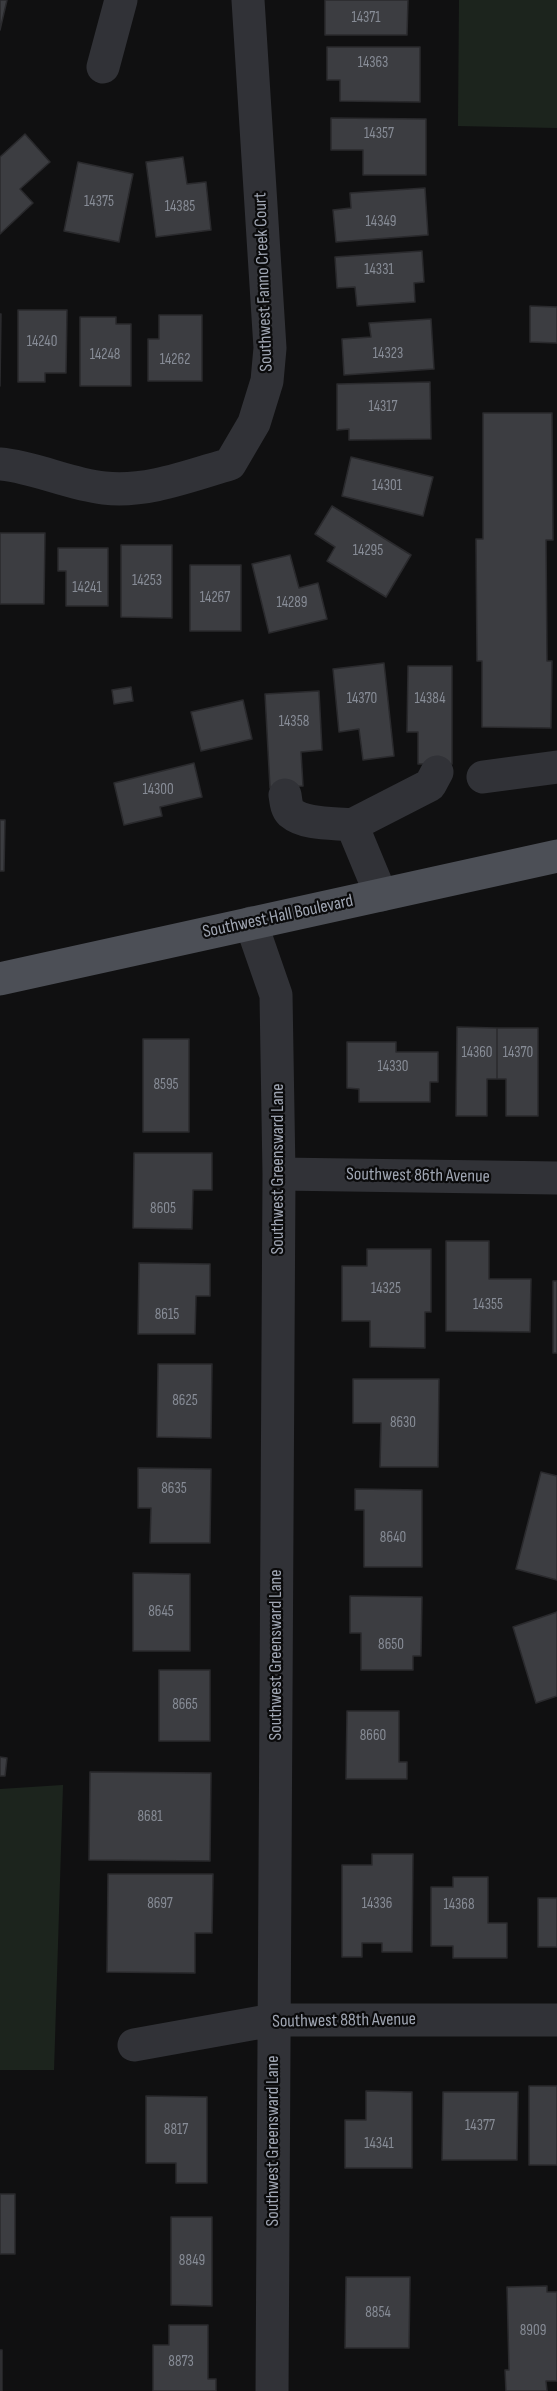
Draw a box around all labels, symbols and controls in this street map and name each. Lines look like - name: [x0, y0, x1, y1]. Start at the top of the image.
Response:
- house number: 14371: [351, 9, 381, 27]
- house number: 14363: [358, 54, 388, 72]
- house number: 14357: [364, 125, 394, 143]
- street label: Southwest Fanno Creek Court: [250, 192, 278, 372]
- house number: 14375: [84, 193, 114, 211]
- house number: 14385: [165, 198, 195, 216]
- house number: 14349: [366, 213, 396, 231]
- house number: 14331: [364, 261, 394, 279]
- house number: 14240: [27, 333, 57, 351]
- house number: 14323: [373, 345, 403, 363]
- house number: 14248: [90, 346, 120, 364]
- house number: 14262: [160, 351, 190, 369]
- house number: 14317: [368, 398, 398, 416]
- house number: 14301: [372, 477, 402, 495]
- house number: 14295: [353, 542, 383, 560]
- house number: 14253: [132, 572, 162, 590]
- house number: 14241: [72, 579, 102, 597]
- house number: 14267: [200, 589, 230, 607]
- house number: 14289: [277, 594, 307, 612]
- house number: 14370: [347, 690, 377, 708]
- house number: 14384: [414, 690, 446, 708]
- house number: 14358: [279, 713, 309, 731]
- house number: 14300: [142, 781, 174, 799]
- street label: Southwest Hall Boulevard: [201, 891, 355, 943]
- house number: 14360: [461, 1044, 493, 1062]
- house number: 14370: [503, 1044, 533, 1062]
- house number: 14330: [378, 1058, 408, 1076]
- house number: 8595: [153, 1076, 179, 1094]
- street label: Southwest Greensward Lane: [267, 1083, 289, 1255]
- street label: Southwest 86th Avenue: [346, 1164, 490, 1188]
- house number: 8605: [150, 1200, 176, 1218]
- house number: 14325: [371, 1280, 401, 1298]
- house number: 14355: [473, 1296, 503, 1314]
- house number: 8615: [155, 1306, 179, 1324]
- house number: 8625: [172, 1392, 198, 1410]
- house number: 8630: [390, 1414, 416, 1432]
- house number: 8635: [161, 1480, 187, 1498]
- house number: 8640: [380, 1529, 406, 1547]
- street label: Southwest Greensward Lane: [265, 1569, 287, 1741]
- house number: 8645: [148, 1603, 174, 1621]
- house number: 8650: [378, 1636, 404, 1654]
- house number: 8665: [172, 1696, 198, 1714]
- house number: 8660: [360, 1727, 386, 1745]
- house number: 8681: [138, 1808, 162, 1826]
- house number: 8697: [147, 1895, 173, 1913]
- house number: 14336: [362, 1895, 392, 1913]
- house number: 14368: [444, 1896, 474, 1914]
- street label: Southwest 88th Avenue: [272, 2009, 416, 2033]
- street label: Southwest Greensward Lane: [262, 2055, 284, 2227]
- house number: 14377: [465, 2117, 495, 2135]
- house number: 8817: [164, 2121, 188, 2139]
- house number: 14341: [364, 2135, 394, 2153]
- house number: 8849: [179, 2252, 205, 2270]
- house number: 8854: [365, 2304, 391, 2322]
- house number: 8909: [520, 2322, 546, 2340]
- house number: 8873: [168, 2353, 194, 2371]

